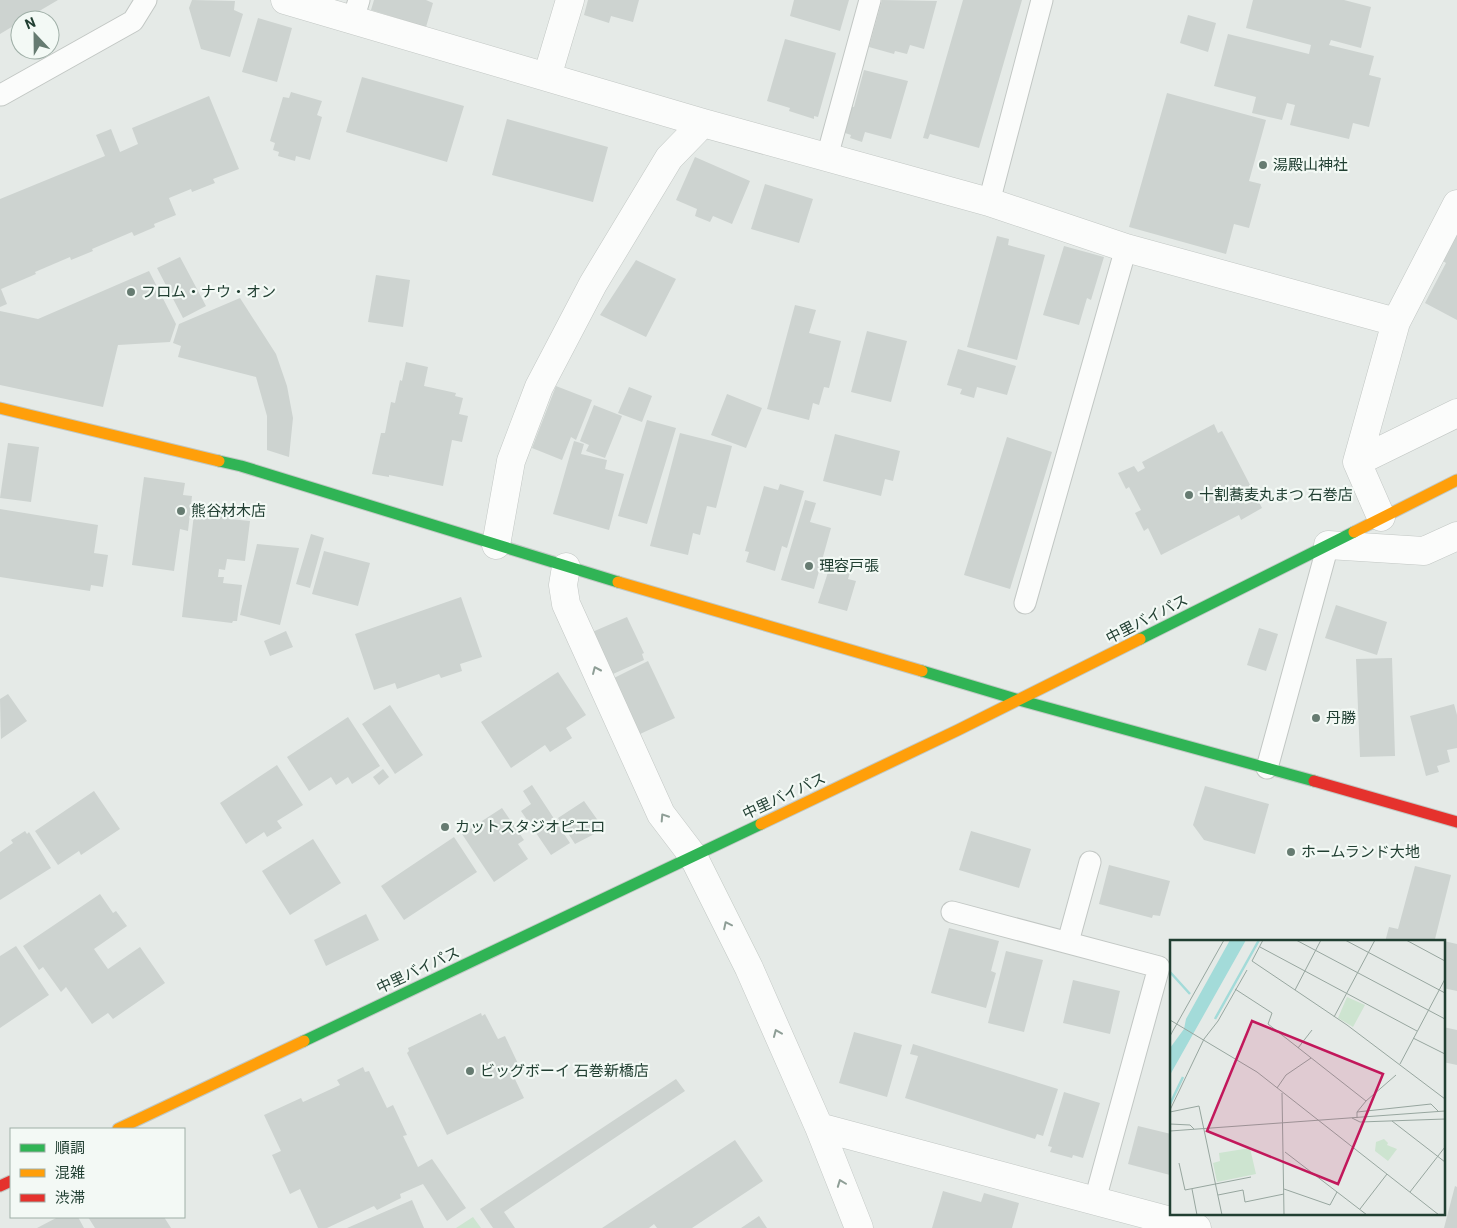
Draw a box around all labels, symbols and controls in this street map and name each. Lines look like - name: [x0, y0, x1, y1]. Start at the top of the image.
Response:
- north arrow: [10, 10, 60, 60]
- text: N: [23, 14, 38, 32]
- place label: 湯殿山神社: [1273, 156, 1348, 174]
- marker: 湯殿山神社: [1257, 159, 1269, 171]
- place label: フロム・ナウ・オン: [141, 283, 276, 301]
- marker: フロム・ナウ・オン: [125, 286, 137, 298]
- place label: 十割蕎麦丸まつ 石巻店: [1199, 486, 1353, 504]
- marker: 十割蕎麦丸まつ 石巻店: [1183, 489, 1195, 501]
- place label: 熊谷材木店: [191, 502, 266, 520]
- marker: 熊谷材木店: [175, 505, 187, 517]
- place label: 理容戸張: [819, 557, 879, 575]
- marker: 理容戸張: [803, 560, 815, 572]
- street label: 中里バイパス: [1103, 591, 1191, 647]
- one-way arrow: [592, 666, 602, 675]
- place label: 丹勝: [1326, 709, 1356, 727]
- marker: 丹勝: [1310, 712, 1322, 724]
- street label: 中里バイパス: [740, 769, 828, 823]
- one-way arrow: [661, 813, 670, 823]
- place label: カットスタジオピエロ: [455, 818, 605, 836]
- marker: カットスタジオピエロ: [439, 821, 451, 833]
- place label: ホームランド大地: [1301, 843, 1420, 861]
- marker: ホームランド大地: [1285, 846, 1297, 858]
- one-way arrow: [723, 921, 733, 930]
- inset map: [1170, 940, 1444, 1216]
- street label: 中里バイパス: [374, 943, 462, 997]
- one-way arrow: [772, 1029, 783, 1038]
- place label: ビッグボーイ 石巻新橋店: [480, 1062, 649, 1080]
- marker: ビッグボーイ 石巻新橋店: [464, 1065, 476, 1077]
- legend: [10, 1128, 185, 1218]
- text: 順調: [55, 1139, 85, 1157]
- text: 混雑: [55, 1164, 85, 1182]
- one-way arrow: [837, 1179, 847, 1187]
- text: 渋滞: [55, 1189, 85, 1207]

